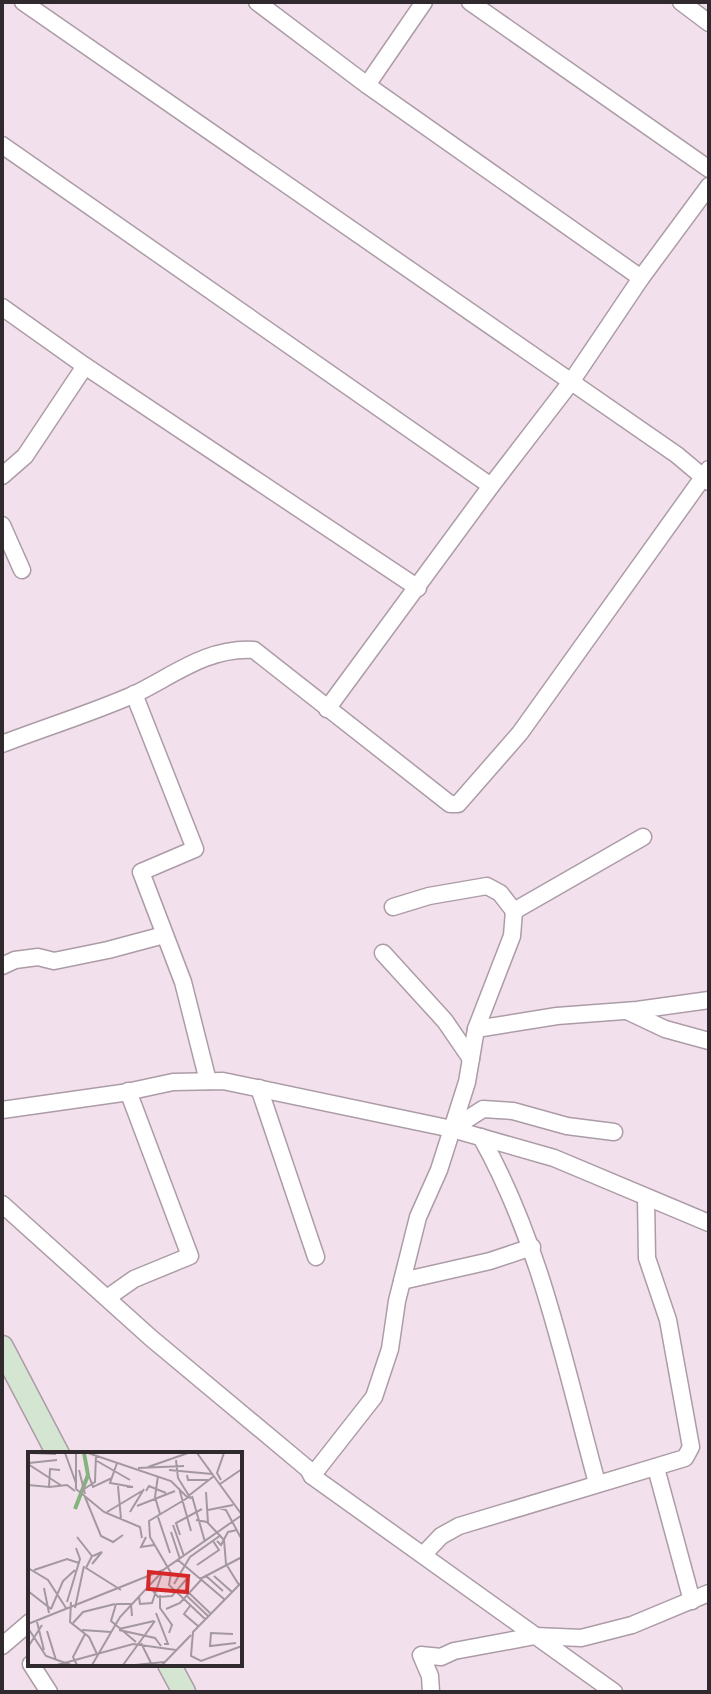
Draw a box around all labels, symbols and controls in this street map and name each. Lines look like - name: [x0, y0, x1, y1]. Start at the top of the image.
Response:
- inset map: [28, 1452, 242, 1666]

